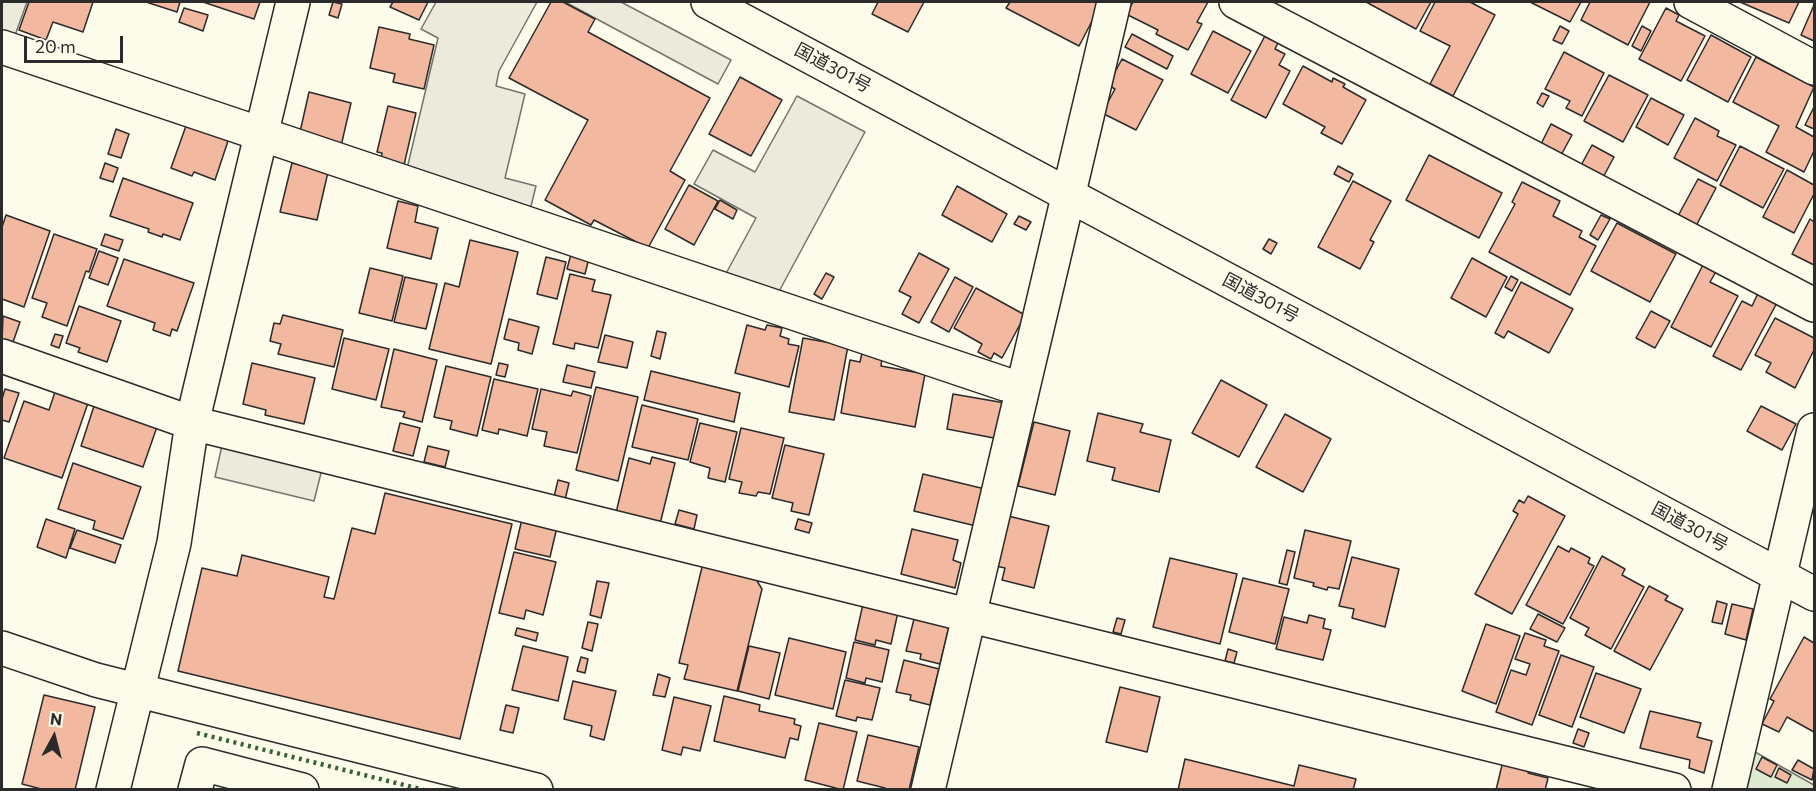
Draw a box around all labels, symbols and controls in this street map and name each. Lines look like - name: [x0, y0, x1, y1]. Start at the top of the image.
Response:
- scale bar: [27, 24, 126, 62]
- text: 20 m: [35, 35, 76, 57]
- street label: 国道301号: [791, 39, 875, 97]
- street label: 国道301号: [1219, 269, 1303, 327]
- street label: 国道301号: [1648, 498, 1732, 556]
- north arrow: [24, 707, 84, 767]
- text: N: [49, 708, 63, 729]

